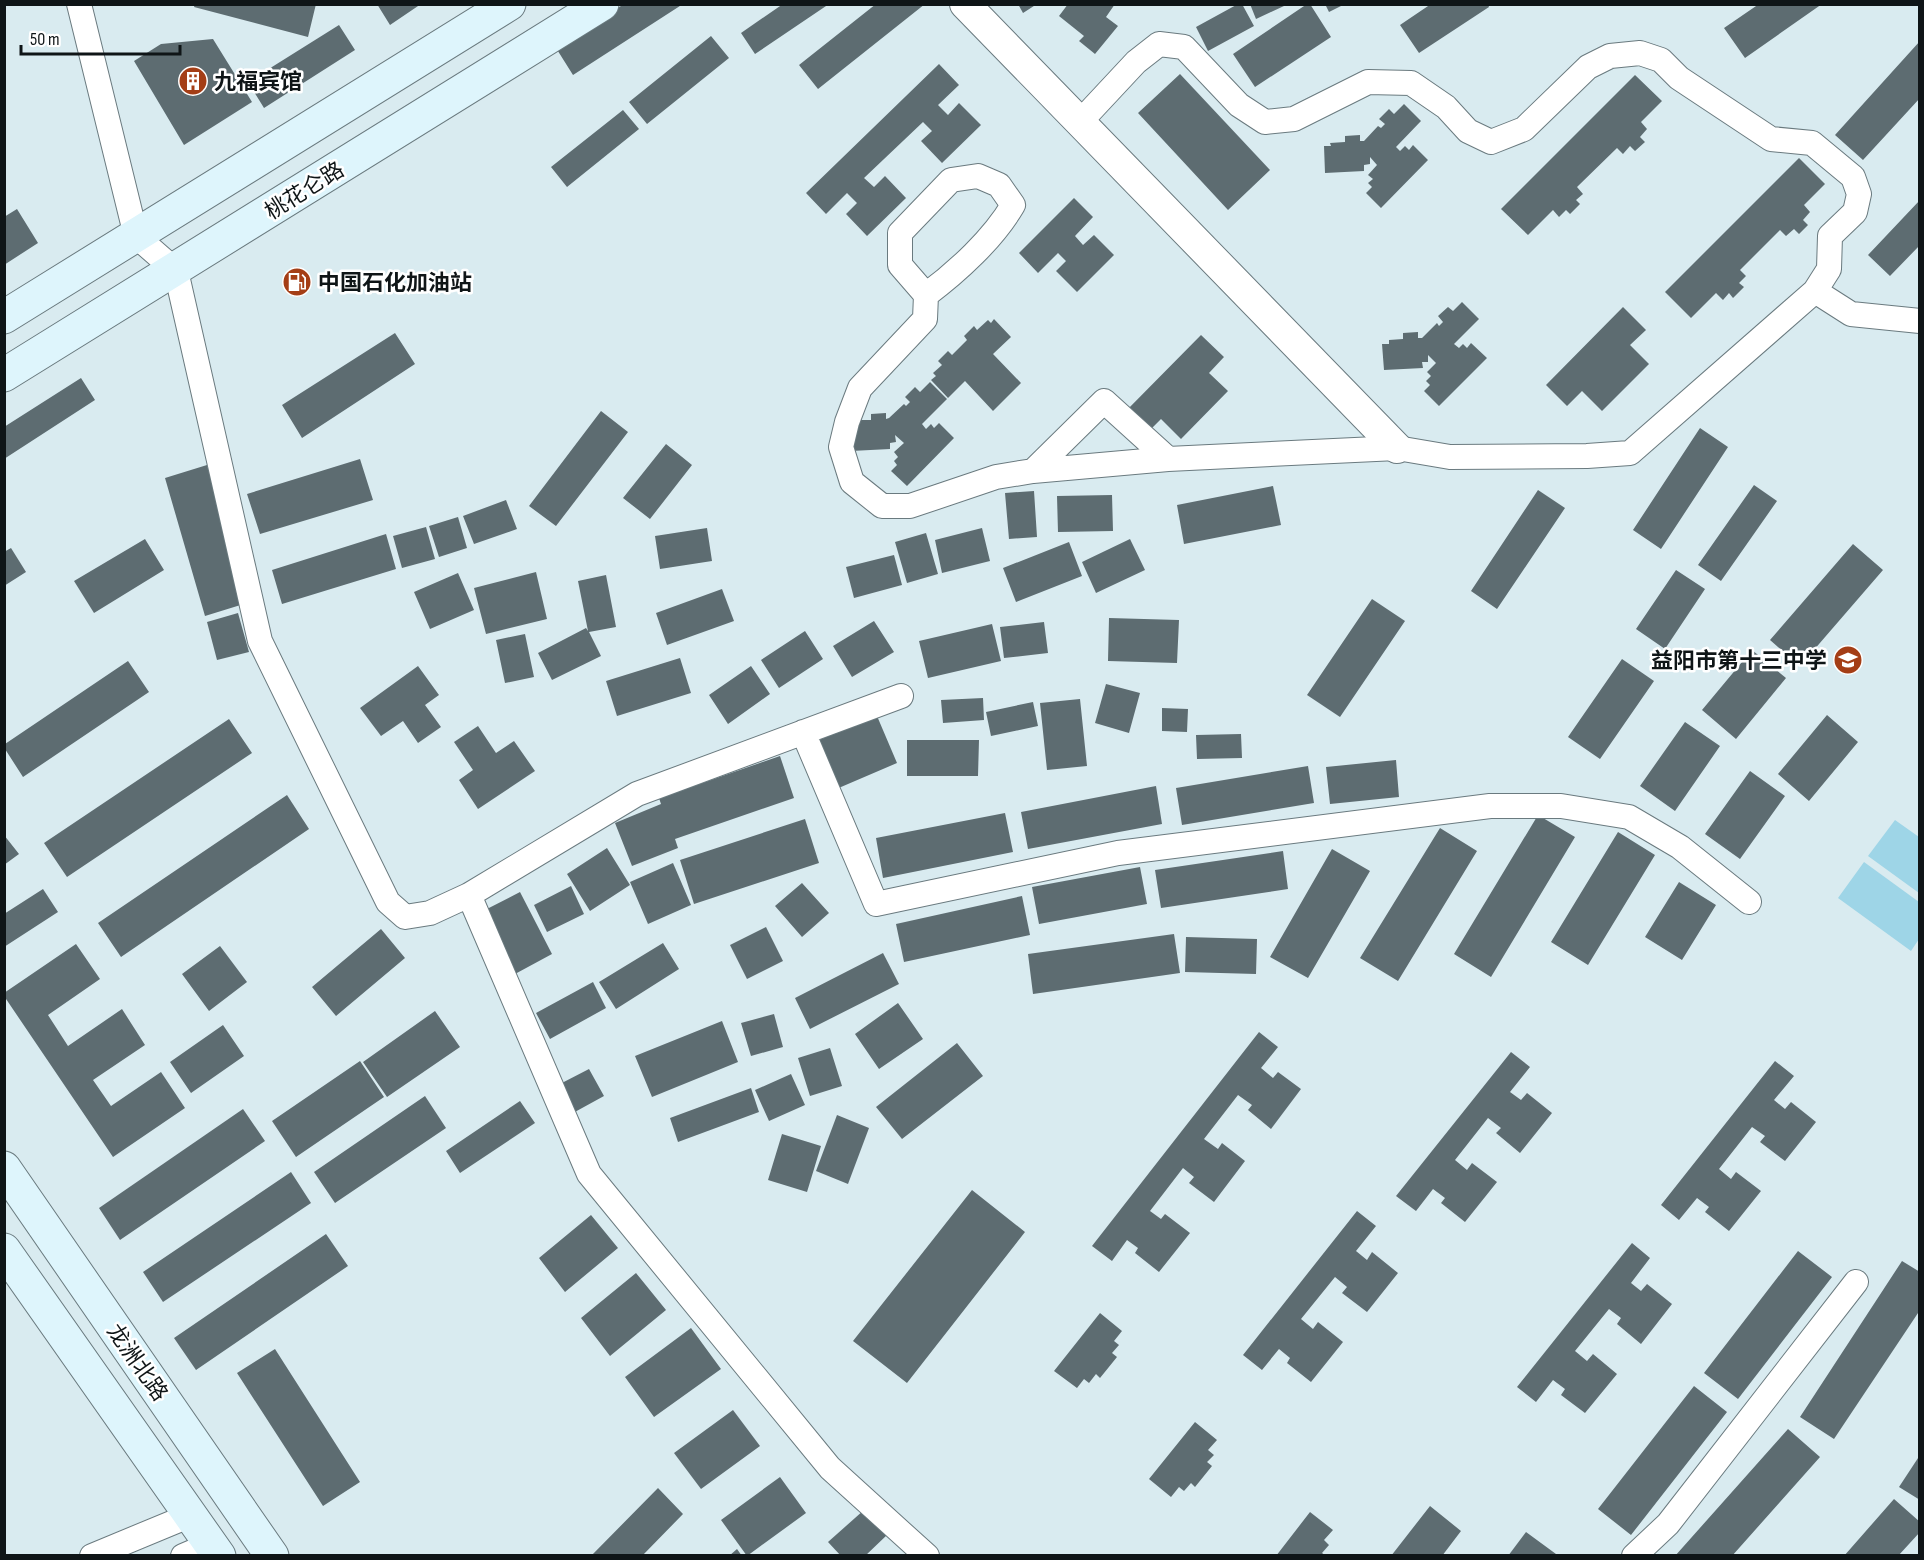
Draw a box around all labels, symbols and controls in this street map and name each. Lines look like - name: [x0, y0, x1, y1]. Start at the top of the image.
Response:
- scale bar: [21, 18, 180, 56]
- text: 50 m: [30, 29, 60, 50]
- building icon: 九福宾馆: [177, 65, 209, 97]
- place label: 九福宾馆: [214, 69, 302, 96]
- street label: 桃花仑路: [260, 157, 349, 226]
- fuel station icon: 中国石化加油站: [281, 266, 313, 298]
- place label: 中国石化加油站: [318, 270, 472, 297]
- school or university icon: 益阳市第十三中学: [1832, 644, 1864, 676]
- place label: 益阳市第十三中学: [1651, 648, 1827, 675]
- street label: 龙洲北路: [100, 1319, 173, 1407]

